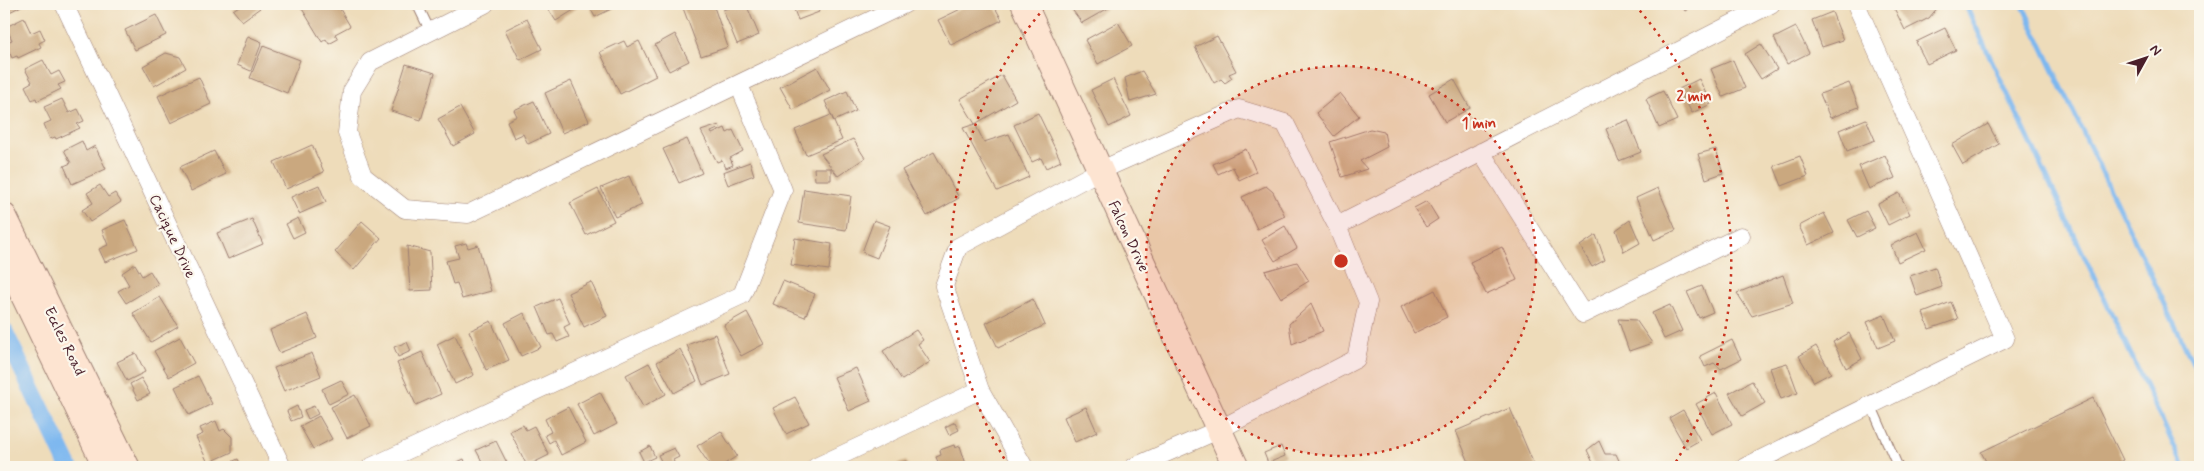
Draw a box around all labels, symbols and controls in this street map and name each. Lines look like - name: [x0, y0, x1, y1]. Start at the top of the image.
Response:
- north arrow: [2122, 32, 2172, 82]
- text: N: [2145, 41, 2165, 60]
- text: 2 min: [1676, 87, 1712, 107]
- text: 1 min: [1462, 114, 1496, 134]
- street label: Cacique Drive: [144, 191, 200, 282]
- street label: Falcon Drive: [1103, 198, 1153, 276]
- centre of rings: [1332, 252, 1350, 270]
- street label: Eccles Road: [39, 304, 89, 379]

